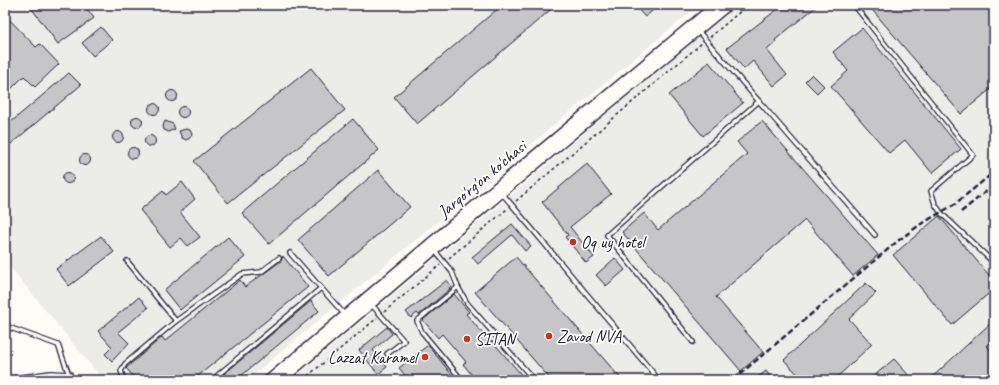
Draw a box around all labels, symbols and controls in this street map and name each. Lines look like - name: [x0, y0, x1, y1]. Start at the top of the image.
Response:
- street label: Jarqo'rg'on ko'chasi: [433, 135, 532, 223]
- place label: Oq uy hotel: [581, 232, 647, 253]
- marker: Oq uy hotel: [568, 237, 578, 247]
- place label: Zavod NVA: [557, 326, 622, 347]
- place label: SITAN: [475, 329, 517, 350]
- marker: Zavod NVA: [544, 331, 554, 341]
- marker: SITAN: [462, 334, 472, 344]
- place label: Lazzat Karamel: [328, 347, 420, 368]
- marker: Lazzat Karamel: [420, 352, 430, 362]

